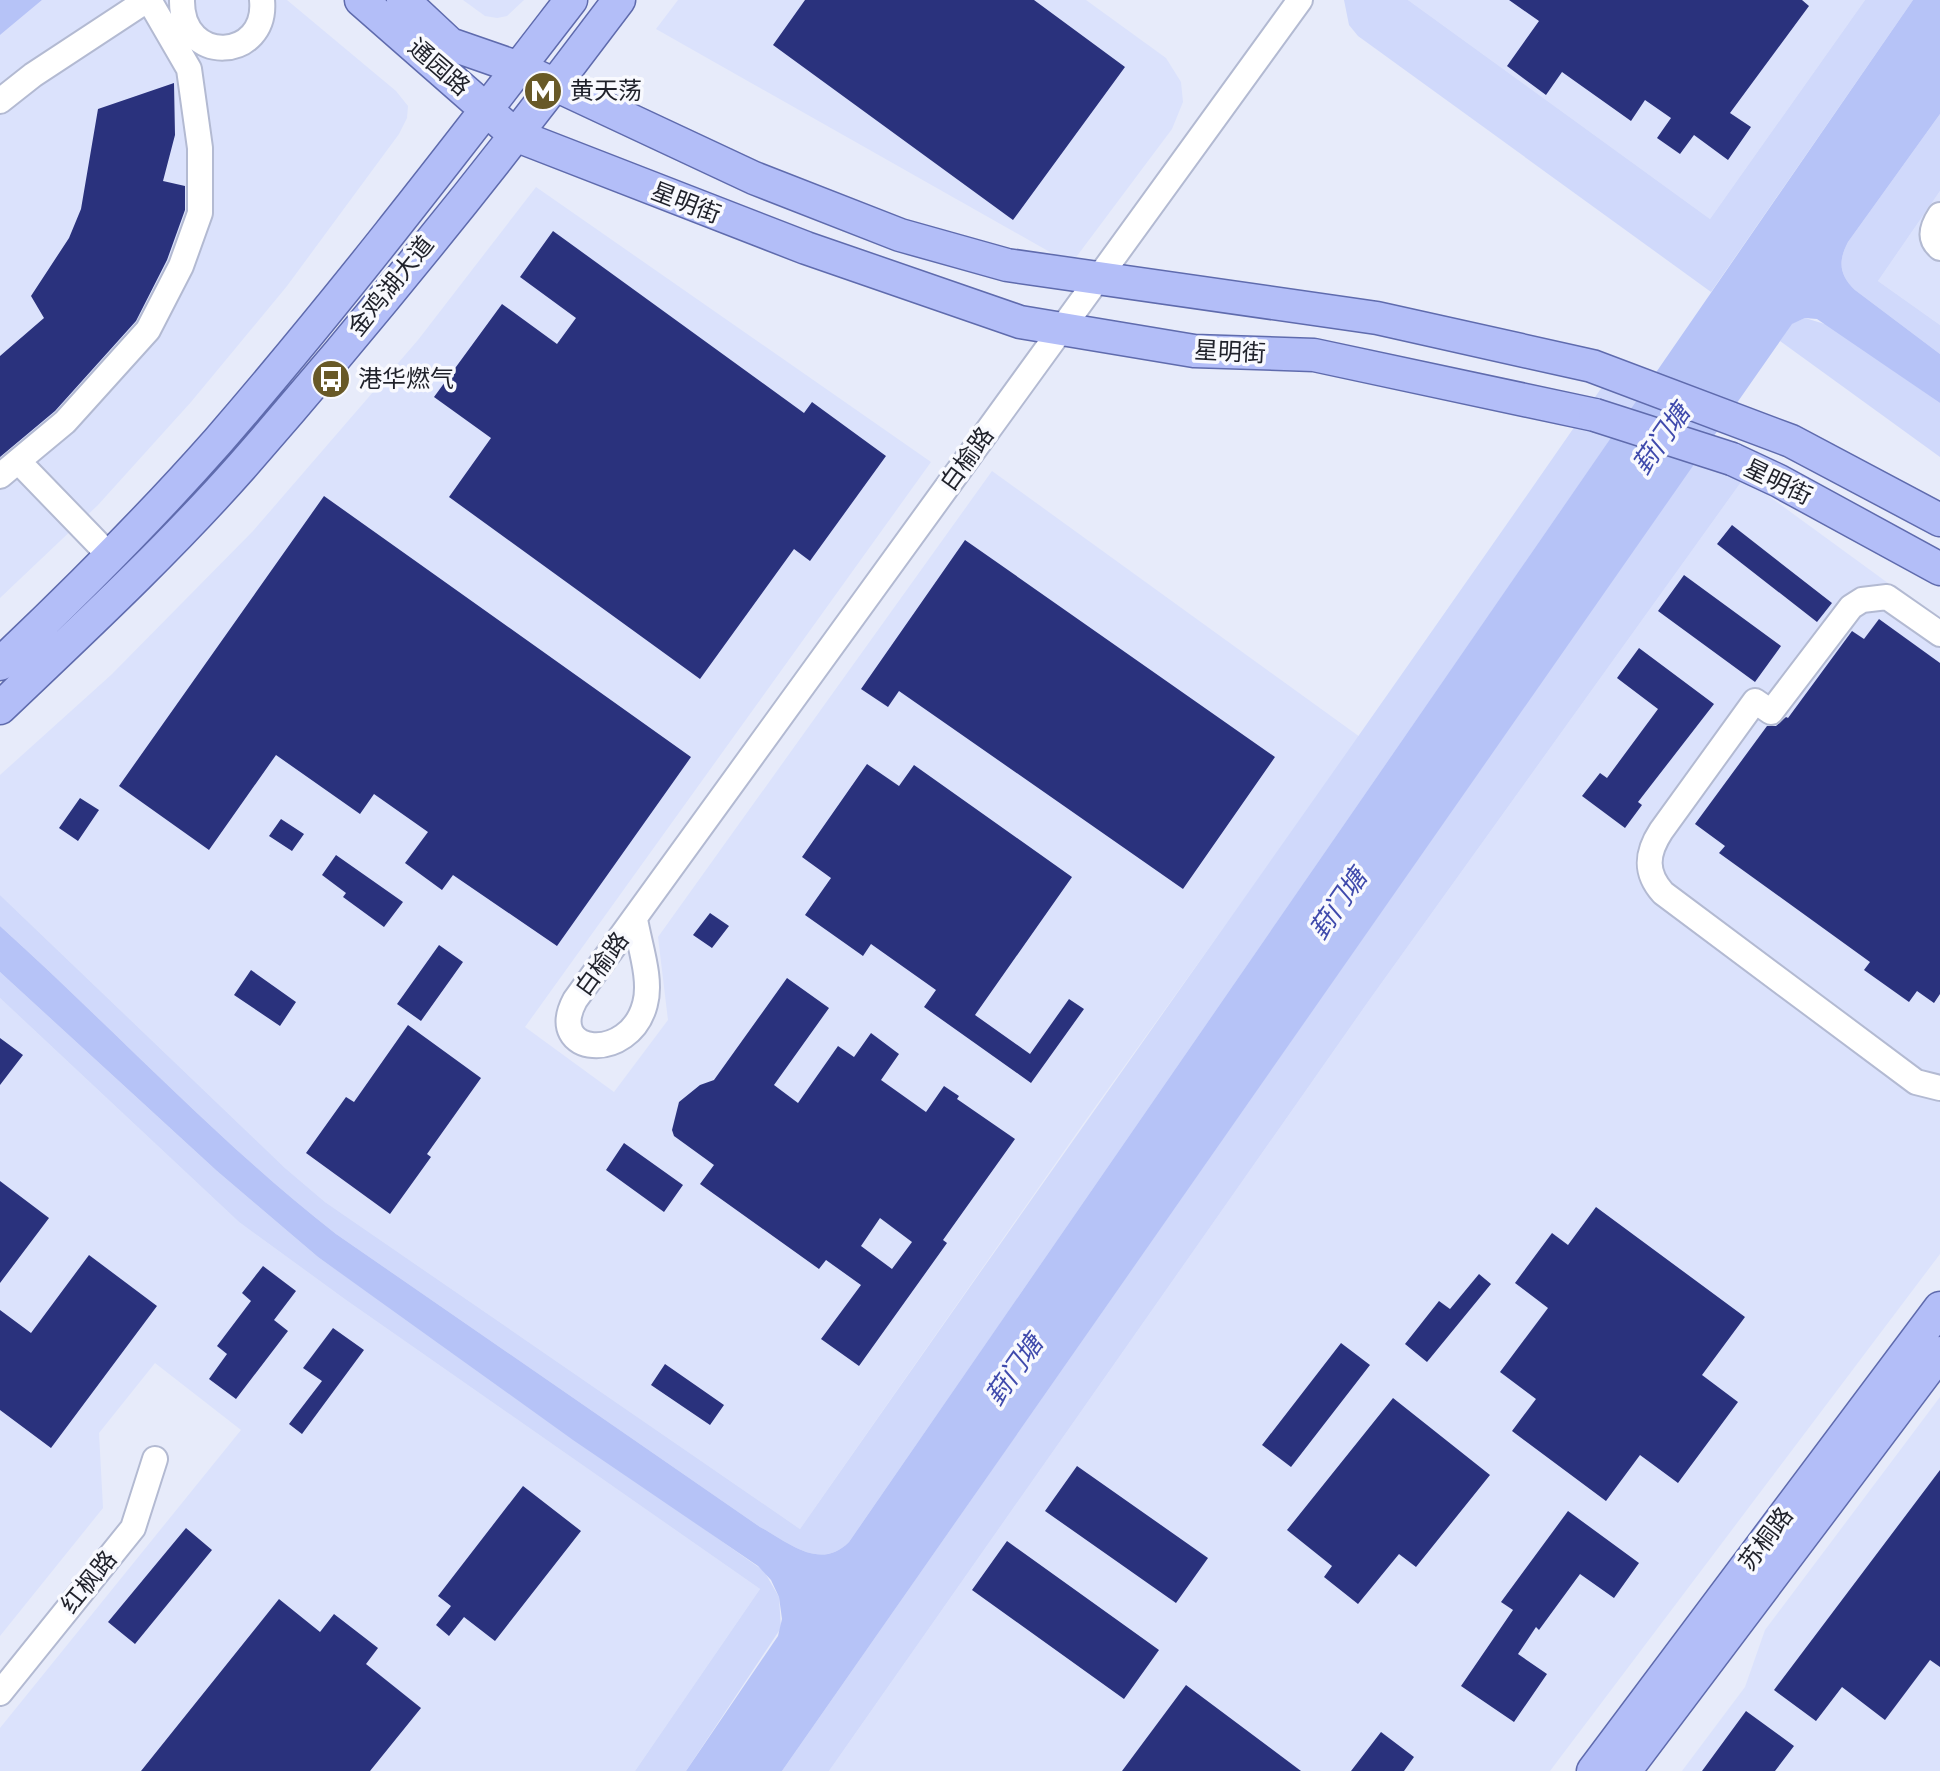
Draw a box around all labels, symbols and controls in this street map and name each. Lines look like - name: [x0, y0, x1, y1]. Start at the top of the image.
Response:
- street label: 通园路: [403, 32, 476, 101]
- metro station icon: 黄天荡: [522, 70, 564, 112]
- place label: 黄天荡: [570, 76, 642, 105]
- street label: 星明街: [647, 176, 725, 229]
- street label: 金鸡湖大道: [342, 230, 440, 341]
- street label: 星明街: [1193, 335, 1267, 368]
- bus stop icon: 港华燃气: [310, 358, 352, 400]
- place label: 港华燃气: [358, 364, 454, 393]
- water label: 葑门塘: [1626, 395, 1699, 480]
- street label: 白榆路: [934, 421, 999, 496]
- street label: 星明街: [1740, 453, 1817, 510]
- water label: 葑门塘: [1303, 860, 1376, 945]
- street label: 白榆路: [569, 926, 634, 1001]
- water label: 葑门塘: [979, 1326, 1052, 1411]
- street label: 苏桐路: [1732, 1501, 1799, 1576]
- street label: 红枫路: [55, 1545, 123, 1619]

